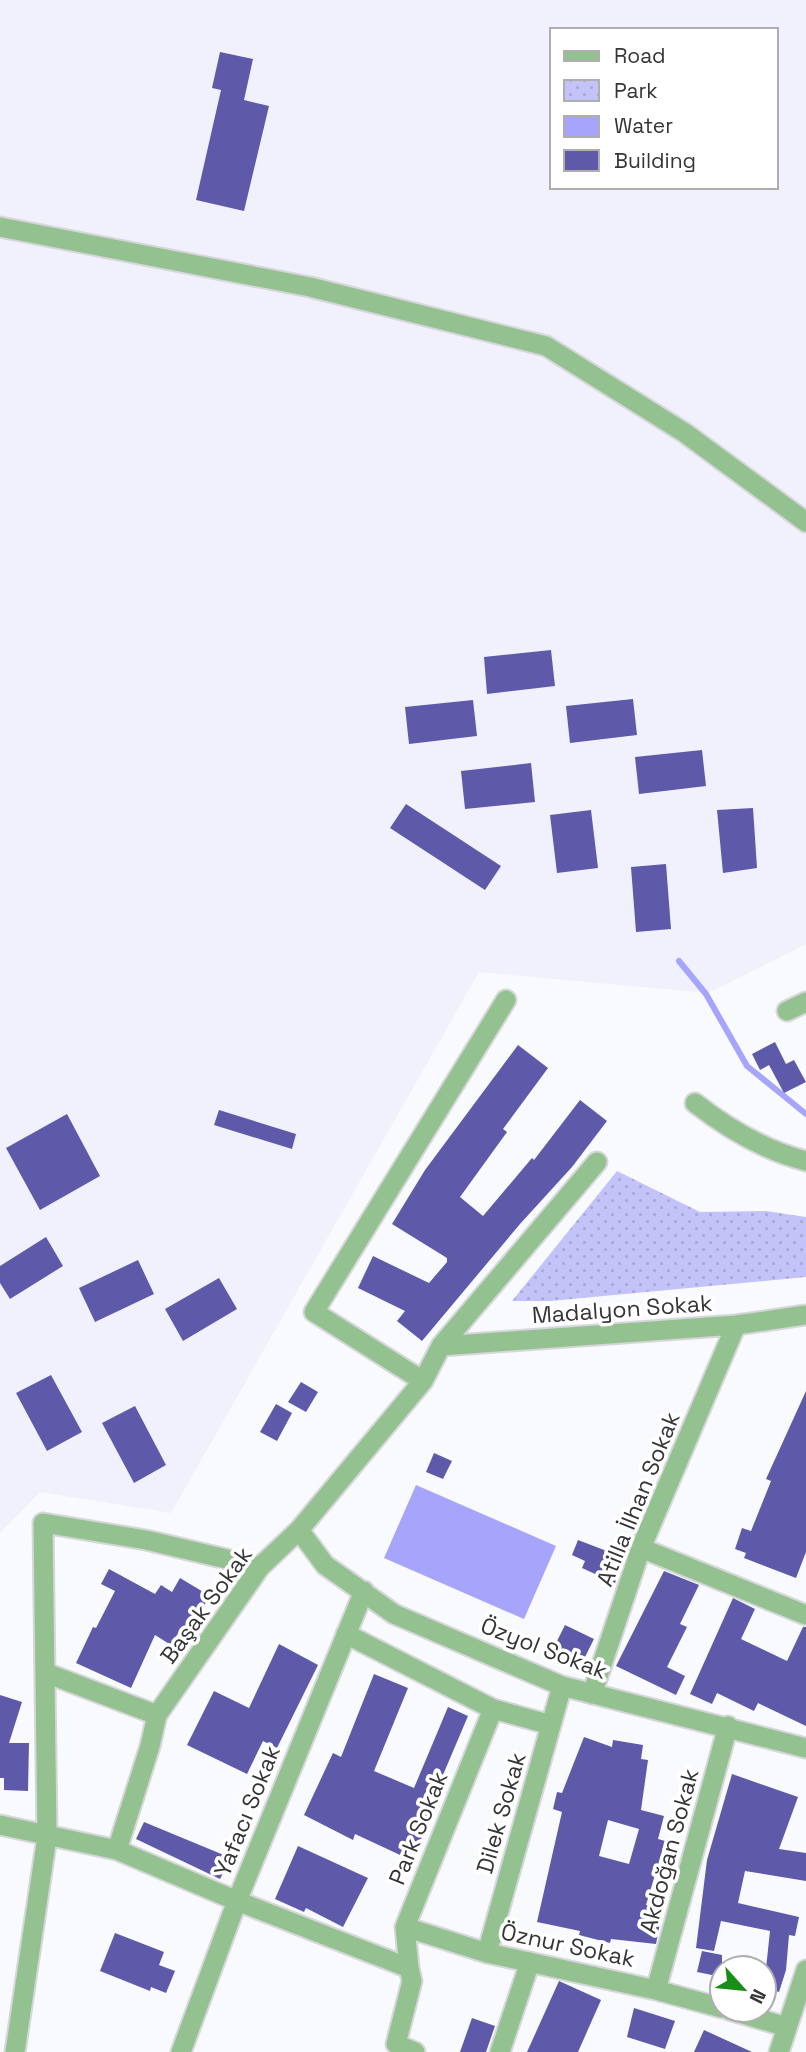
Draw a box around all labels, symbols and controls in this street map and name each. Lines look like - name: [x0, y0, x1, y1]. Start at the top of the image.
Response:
- legend: [550, 28, 778, 189]
- text: Road: [614, 42, 666, 69]
- text: Park: [614, 77, 658, 104]
- text: Water: [614, 112, 673, 139]
- text: Building: [614, 147, 696, 174]
- street label: Madalyon Sokak: [531, 1288, 713, 1330]
- street label: Atilla İlhan Sokak: [589, 1407, 687, 1591]
- street label: Başak Sokak: [153, 1540, 259, 1670]
- street label: Özyol Sokak: [476, 1610, 612, 1686]
- street label: Yafacı Sokak: [207, 1741, 287, 1881]
- street label: Dilek Sokak: [469, 1749, 533, 1877]
- street label: Akdoğan Sokak: [633, 1765, 705, 1937]
- street label: Park Sokak: [382, 1767, 454, 1889]
- street label: Öznur Sokak: [498, 1916, 638, 1974]
- north arrow: [708, 1954, 778, 2024]
- text: N: [744, 1985, 772, 2008]

